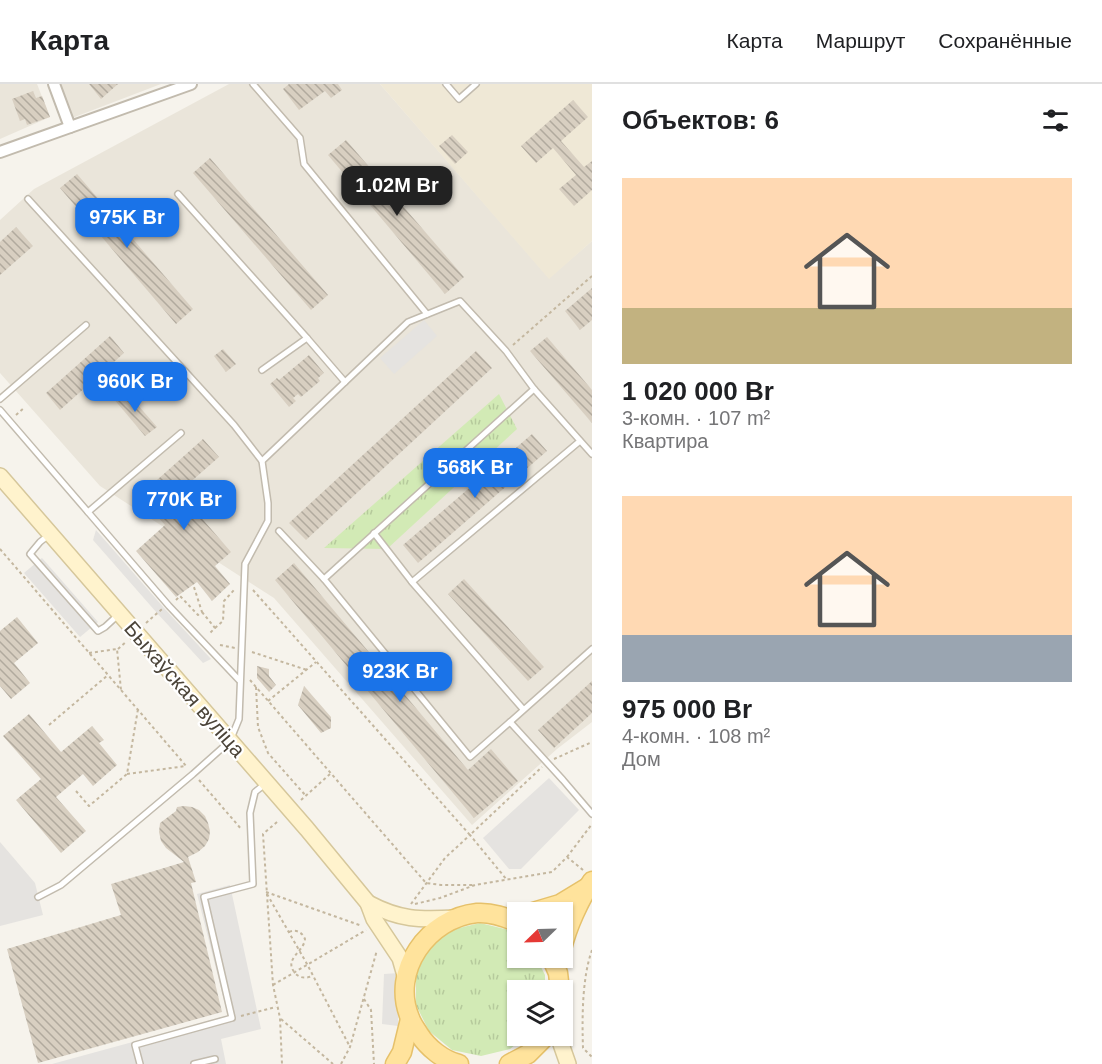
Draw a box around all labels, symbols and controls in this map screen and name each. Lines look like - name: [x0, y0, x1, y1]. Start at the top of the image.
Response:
- text: Карта: [30, 25, 109, 56]
- text: Карта: [727, 29, 783, 52]
- text: Маршрут: [816, 29, 905, 52]
- text: Сохранённые: [938, 29, 1072, 52]
- icon: filters: [1039, 104, 1072, 137]
- text: Объектов: 6: [622, 105, 779, 135]
- pin: 1.02M Br: [335, 166, 459, 217]
- text: 1.02M Br: [355, 174, 439, 196]
- pin: 975K Br: [72, 198, 182, 249]
- text: 975K Br: [89, 206, 165, 228]
- icon: home: [793, 217, 901, 325]
- pin: 960K Br: [80, 362, 190, 413]
- text: 960K Br: [97, 370, 173, 392]
- text: 1 020 000 Br: [622, 376, 774, 406]
- text: 3-комн. · 107 m²: [622, 407, 770, 429]
- text: Квартира: [622, 430, 708, 452]
- pin: 568K Br: [420, 448, 530, 499]
- text: 568K Br: [437, 456, 513, 478]
- pin: 770K Br: [129, 480, 239, 531]
- text: 770K Br: [146, 488, 222, 510]
- icon: home: [793, 535, 901, 643]
- street label: Быхаўская вуліца: [120, 617, 250, 762]
- pin: 923K Br: [345, 652, 455, 703]
- text: 923K Br: [362, 660, 438, 682]
- text: 975 000 Br: [622, 694, 752, 724]
- text: 4-комн. · 108 m²: [622, 725, 770, 747]
- text: Дом: [622, 748, 661, 770]
- north arrow: [507, 902, 573, 968]
- map controls: [507, 902, 573, 1046]
- button: layers: [507, 980, 573, 1046]

